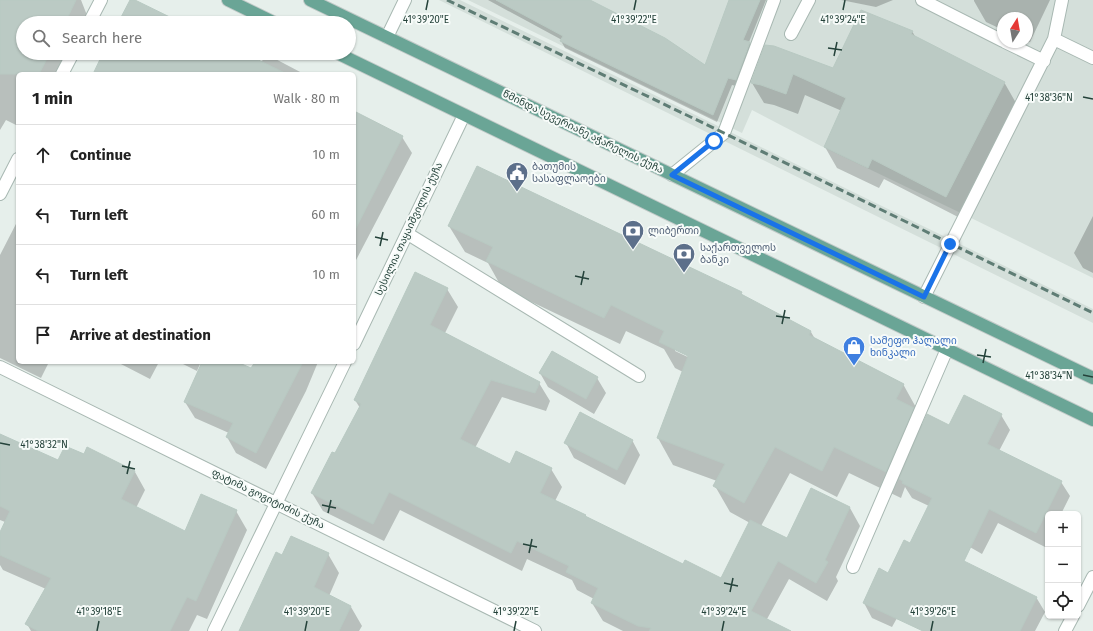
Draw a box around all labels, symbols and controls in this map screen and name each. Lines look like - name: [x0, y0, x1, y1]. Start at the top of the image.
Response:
- north arrow: [997, 12, 1033, 48]
- text: 41°39'20"E: [403, 14, 449, 26]
- text: 41°39'22"E: [611, 14, 657, 26]
- text: 41°39'24"E: [820, 14, 866, 26]
- search box: [16, 16, 356, 60]
- icon: search: [30, 27, 52, 49]
- text: Search here: [62, 29, 142, 47]
- text: 1 min: [32, 88, 73, 109]
- street label: წმინდა სევერიანე აჭარელის ქუჩა: [501, 88, 665, 176]
- text: Walk · 80 m: [273, 91, 340, 106]
- text: 41°38'36"N: [1025, 92, 1073, 104]
- route start: [705, 132, 723, 150]
- icon: ahead: [32, 144, 54, 166]
- text: Continue: [70, 146, 131, 164]
- text: 10 m: [313, 147, 340, 162]
- street label: სესილია თაყაიშვილის ქუჩა: [373, 160, 445, 298]
- public building icon: ბათუმის სასაფლაოები: [504, 160, 530, 193]
- place label: ბათუმის სასაფლაოები: [532, 161, 606, 185]
- icon: left: [32, 204, 54, 226]
- text: Turn left: [70, 206, 128, 224]
- text: 60 m: [311, 207, 340, 222]
- bank icon: ლიბერთი: [620, 218, 646, 251]
- place label: ლიბერთი: [648, 225, 699, 237]
- route end: [941, 235, 959, 253]
- bank icon: საქართველოს ბანკი: [671, 241, 697, 274]
- place label: საქართველოს ბანკი: [700, 242, 776, 266]
- icon: left: [32, 264, 54, 286]
- text: Turn left: [70, 266, 128, 284]
- text: 10 m: [313, 267, 340, 282]
- icon: arrive: [32, 324, 54, 346]
- text: Arrive at destination: [70, 326, 211, 344]
- shop icon: სამეფო ჰალალი ხინკალი: [841, 334, 867, 367]
- place label: სამეფო ჰალალი ხინკალი: [870, 335, 957, 359]
- text: 41°38'34"N: [1025, 370, 1073, 382]
- text: 41°38'32"N: [20, 439, 68, 451]
- street label: ფატიმა გოგიტიძის ქუჩა: [210, 466, 326, 532]
- map controls: [1045, 511, 1081, 619]
- button: +: [1045, 511, 1081, 547]
- button: −: [1045, 547, 1081, 583]
- button: locate: [1045, 583, 1081, 619]
- text: 41°39'18"E: [76, 606, 122, 618]
- text: 41°39'20"E: [284, 606, 330, 618]
- text: 41°39'22"E: [493, 606, 539, 618]
- text: 41°39'24"E: [701, 606, 747, 618]
- text: 41°39'26"E: [910, 606, 956, 618]

